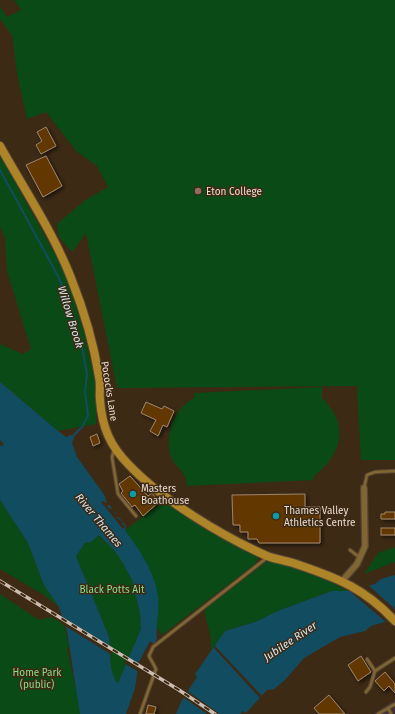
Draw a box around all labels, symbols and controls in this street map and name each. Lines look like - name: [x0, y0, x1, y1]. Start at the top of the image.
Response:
- marker: Eton College: [193, 186, 203, 196]
- place label: Eton College: [206, 186, 262, 198]
- water label: Willow Brook: [55, 284, 86, 350]
- street label: Pococks Lane: [98, 360, 120, 422]
- place label: Masters Boathouse: [141, 483, 190, 507]
- marker: Masters Boathouse: [128, 489, 138, 499]
- water label: River Thames: [72, 491, 125, 550]
- place label: Thames Valley Athletics Centre: [284, 505, 355, 529]
- marker: Thames Valley Athletics Centre: [271, 511, 281, 521]
- park label: Black Potts Ait: [80, 584, 145, 596]
- water label: Jubilee River: [260, 618, 320, 664]
- park label: Home Park (public): [13, 667, 62, 691]

